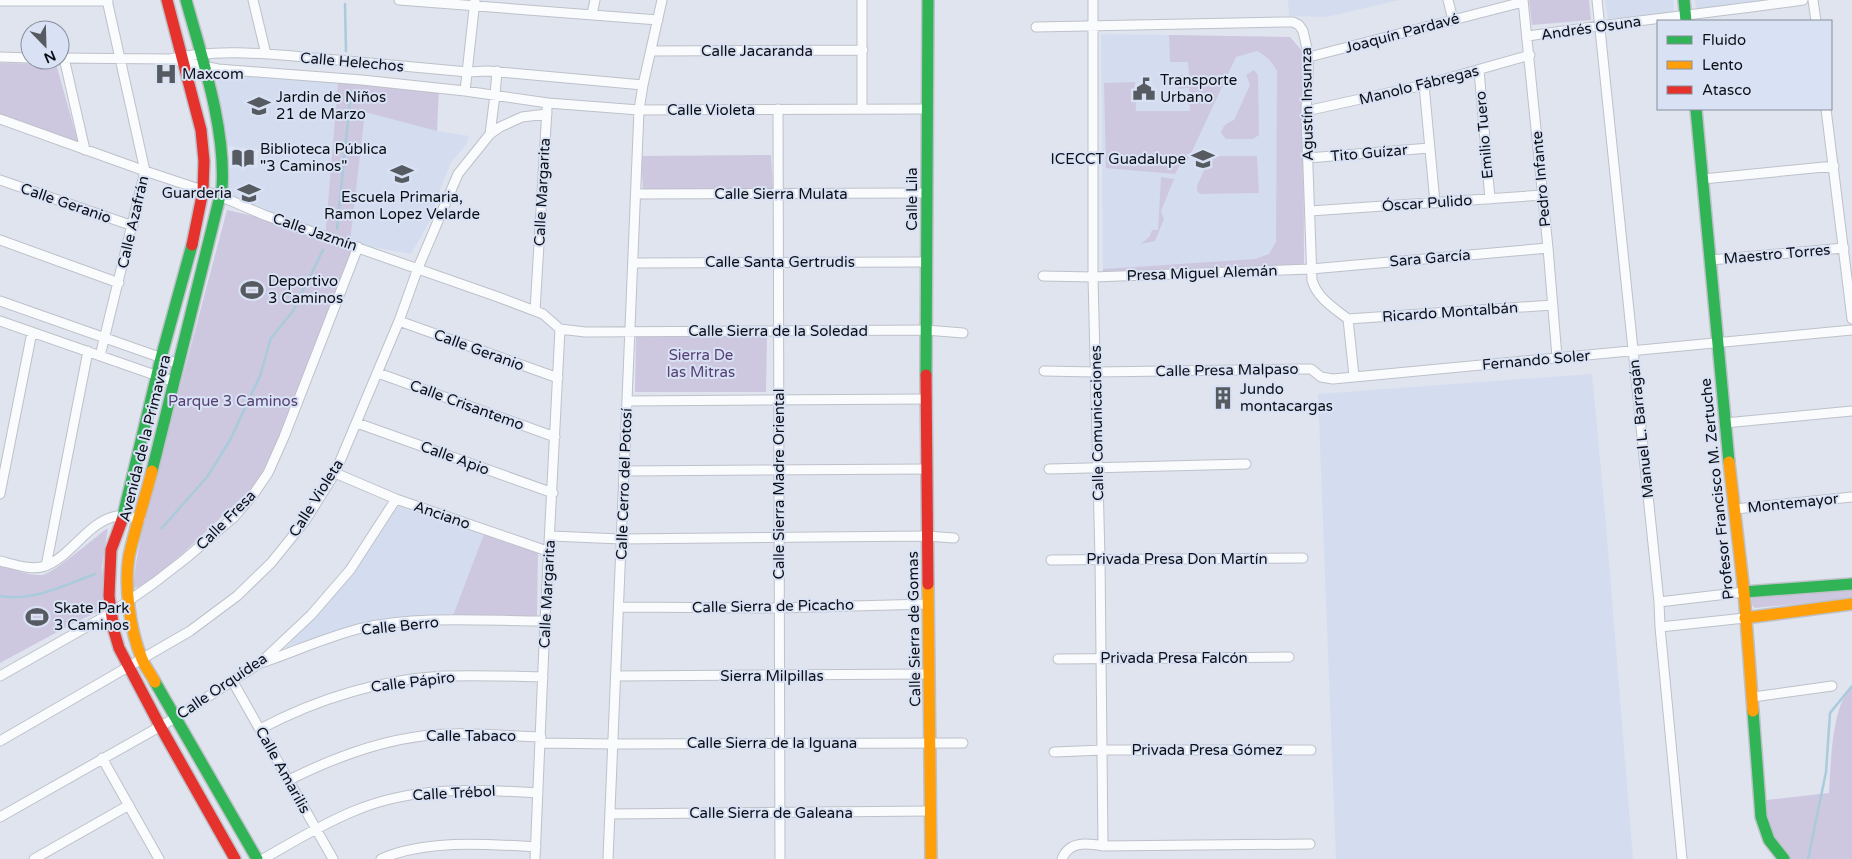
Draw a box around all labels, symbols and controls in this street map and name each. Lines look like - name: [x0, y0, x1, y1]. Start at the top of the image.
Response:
- street label: Joaquín Pardavé: [1343, 9, 1461, 57]
- street label: Andrés Osuna: [1540, 12, 1642, 44]
- north arrow: [20, 20, 70, 70]
- legend: [1657, 20, 1832, 110]
- text: Fluido: [1702, 31, 1746, 49]
- street label: Calle Jacaranda: [701, 42, 813, 60]
- text: N: [41, 46, 58, 67]
- street label: Agustín Insunza: [1297, 47, 1317, 161]
- street label: Calle Helechos: [299, 49, 405, 75]
- text: Lento: [1702, 56, 1743, 74]
- hospital icon: Maxcom: [153, 61, 179, 87]
- street label: Manolo Fábregas: [1357, 61, 1481, 109]
- place label: Maxcom: [182, 65, 244, 83]
- place label: Transporte Urbano: [1160, 71, 1237, 106]
- public building icon: Transporte Urbano: [1131, 76, 1157, 102]
- text: Atasco: [1702, 81, 1751, 99]
- place label: Jardin de Niños 21 de Marzo: [276, 88, 386, 123]
- street label: Emilio Tuero: [1471, 90, 1497, 180]
- school or university icon: Jardin de Niños 21 de Marzo: [246, 93, 272, 119]
- street label: Calle Violeta: [667, 101, 755, 119]
- street label: Pedro Infante: [1528, 130, 1554, 228]
- street label: Calle Margarita: [530, 137, 554, 247]
- place label: Biblioteca Pública "3 Caminos": [260, 140, 387, 175]
- street label: Tito Guízar: [1330, 141, 1409, 165]
- library icon: Biblioteca Pública "3 Caminos": [230, 145, 256, 171]
- school or university icon: ICECCT Guadalupe: [1190, 146, 1216, 172]
- place label: ICECCT Guadalupe: [1051, 150, 1186, 168]
- school or university icon: Escuela Primaria, Ramon Lopez Velarde: [389, 161, 415, 187]
- street label: Calle Lila: [903, 167, 921, 231]
- street label: Calle Azafrán: [114, 174, 152, 270]
- street label: Calle Geranio: [18, 179, 114, 227]
- school or university icon: Guarderia: [236, 180, 262, 206]
- place label: Guarderia: [162, 184, 232, 202]
- street label: Calle Sierra Mulata: [714, 185, 848, 203]
- place label: Escuela Primaria, Ramon Lopez Velarde: [324, 188, 480, 223]
- street label: Óscar Pulido: [1381, 191, 1473, 215]
- street label: Calle Jazmín: [270, 209, 360, 255]
- street label: Maestro Torres: [1723, 240, 1831, 268]
- street label: Sara García: [1389, 245, 1471, 271]
- street label: Calle Santa Gertrudis: [705, 253, 855, 271]
- street label: Presa Miguel Alemán: [1126, 261, 1278, 285]
- place label: Deportivo 3 Caminos: [268, 272, 343, 307]
- sports icon: Deportivo 3 Caminos: [239, 277, 265, 303]
- street label: Ricardo Montalbán: [1381, 298, 1519, 326]
- street label: Calle Sierra de la Soledad: [688, 322, 868, 340]
- street label: Calle Geranio: [431, 325, 527, 375]
- street label: Calle Comunicaciones: [1087, 345, 1107, 501]
- park label: Sierra De las Mitras: [667, 346, 735, 381]
- street label: Fernando Soler: [1481, 346, 1591, 374]
- street label: Avenida de la Primavera: [116, 353, 174, 523]
- street label: Manuel L. Barragán: [1625, 359, 1657, 499]
- street label: Calle Presa Malpaso: [1155, 360, 1299, 380]
- street label: Calle Crisantemo: [407, 376, 527, 434]
- street label: Profesor Francisco M. Zertuche: [1696, 377, 1738, 601]
- place label: Jundo montacargas: [1240, 380, 1333, 415]
- building icon: Jundo montacargas: [1210, 385, 1236, 411]
- street label: Calle Sierra Madre Oriental: [770, 388, 788, 580]
- park label: Parque 3 Caminos: [168, 392, 298, 410]
- street label: Calle Cerro del Potosí: [612, 408, 636, 560]
- street label: Calle Apio: [418, 437, 492, 479]
- street label: Calle Violeta: [285, 456, 347, 540]
- street label: Calle Fresa: [192, 486, 260, 554]
- street label: Montemayor: [1747, 489, 1840, 517]
- street label: Anciano: [411, 497, 473, 533]
- street label: Calle Margarita: [535, 539, 559, 649]
- street label: Privada Presa Don Martín: [1086, 550, 1268, 568]
- street label: Calle Sierra de Gomas: [904, 551, 924, 707]
- street label: Calle Sierra de Picacho: [692, 596, 854, 616]
- place label: Skate Park 3 Caminos: [54, 599, 129, 634]
- sports icon: Skate Park 3 Caminos: [24, 604, 50, 630]
- street label: Calle Berro: [360, 613, 440, 639]
- street label: Calle Orquídea: [173, 649, 271, 723]
- street label: Privada Presa Falcón: [1100, 649, 1248, 667]
- street label: Sierra Milpillas: [720, 667, 824, 685]
- street label: Calle Pápiro: [370, 668, 456, 696]
- street label: Calle Amarilis: [252, 724, 314, 816]
- street label: Calle Tabaco: [426, 727, 516, 745]
- street label: Calle Sierra de la Iguana: [687, 734, 857, 752]
- street label: Privada Presa Gómez: [1131, 741, 1283, 759]
- street label: Calle Trébol: [412, 782, 496, 804]
- street label: Calle Sierra de Galeana: [689, 804, 853, 822]

